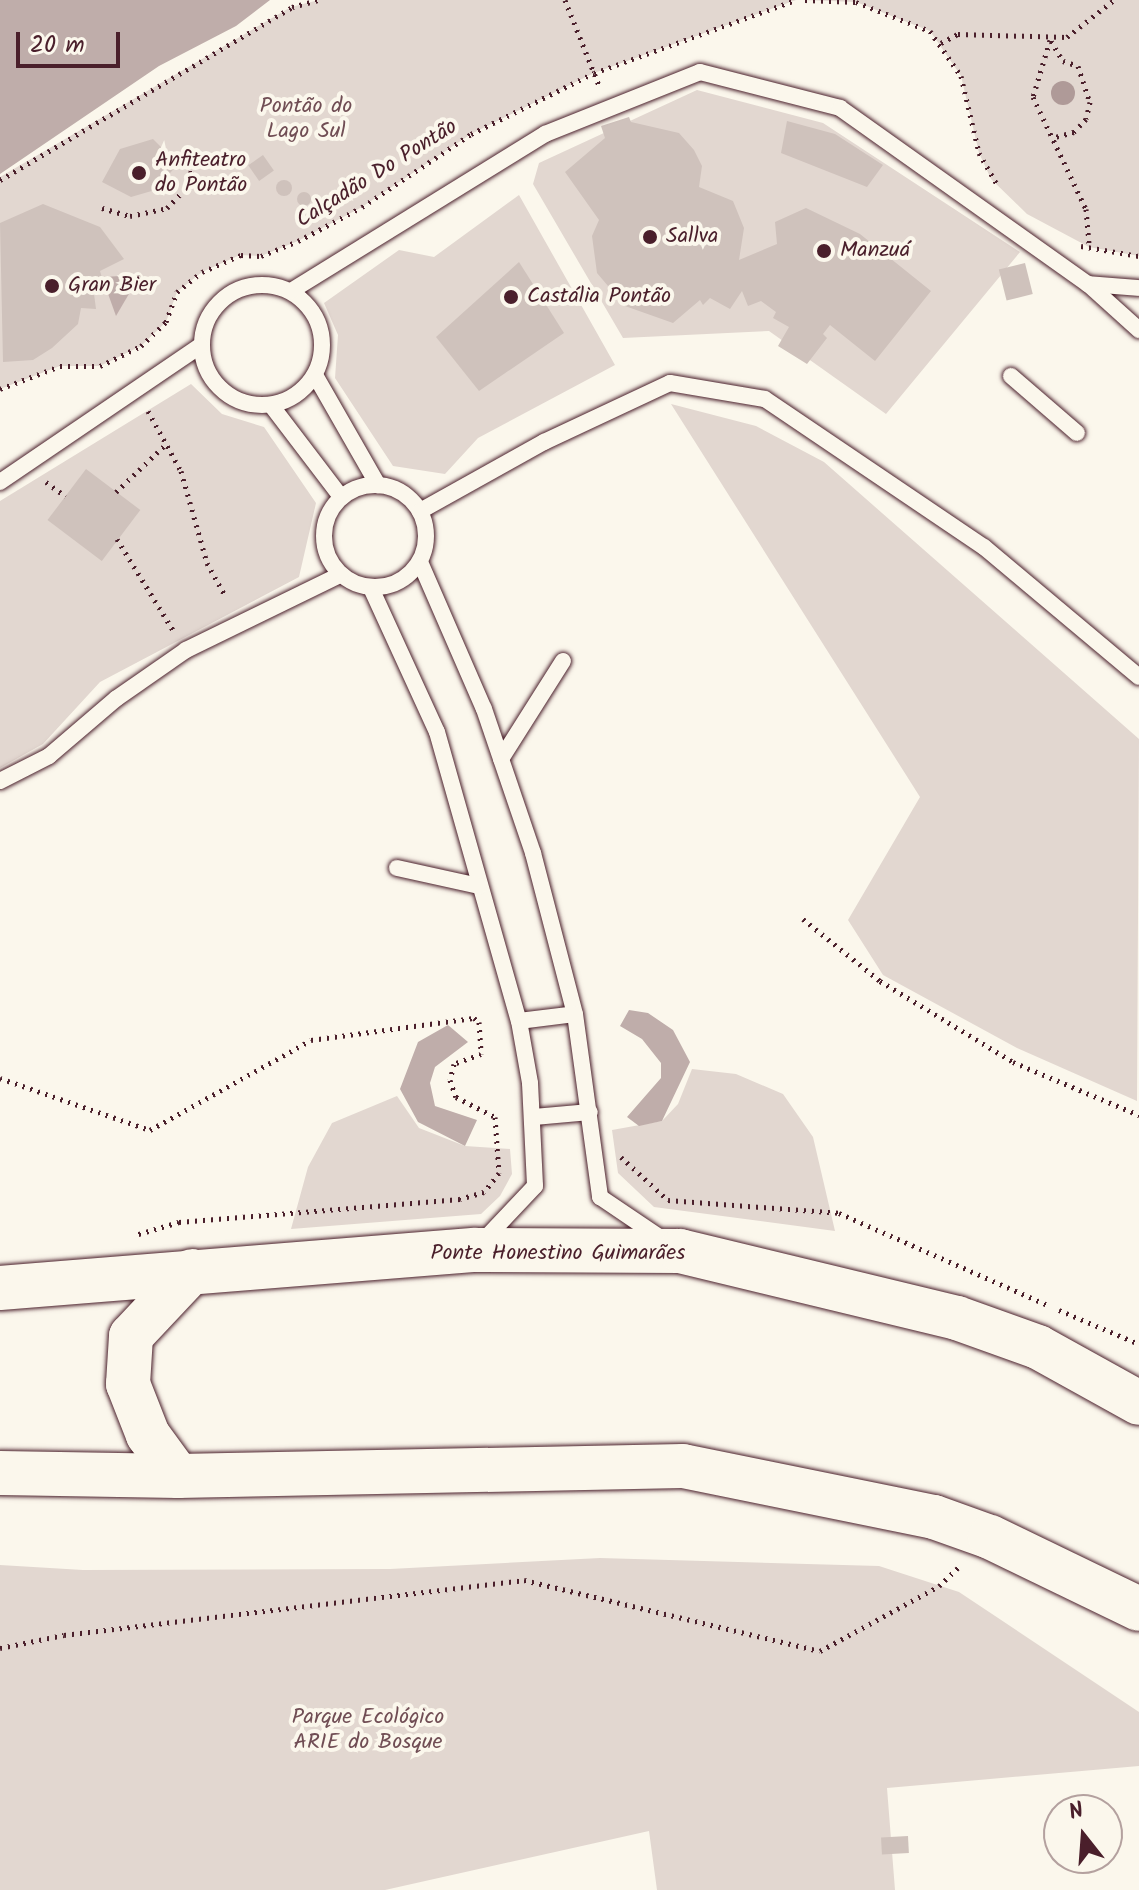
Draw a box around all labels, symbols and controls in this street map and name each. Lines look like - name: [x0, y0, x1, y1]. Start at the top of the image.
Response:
- scale bar: [20, 16, 124, 66]
- text: 20 m: [30, 26, 85, 65]
- park label: Pontão do Lago Sul: [260, 93, 352, 144]
- street label: Calçadão Do Pontão: [292, 114, 462, 234]
- place label: Anfiteatro do Pontão: [155, 147, 247, 198]
- marker: Anfiteatro do Pontão: [130, 164, 148, 182]
- place label: Sallva: [666, 224, 718, 250]
- marker: Sallva: [641, 228, 659, 246]
- place label: Manzuá: [840, 238, 910, 264]
- marker: Manzuá: [815, 242, 833, 260]
- place label: Gran Bier: [68, 273, 156, 299]
- marker: Gran Bier: [43, 277, 61, 295]
- place label: Castália Pontão: [527, 284, 671, 310]
- marker: Castália Pontão: [502, 288, 520, 306]
- street label: Ponte Honestino Guimarães: [431, 1241, 685, 1267]
- park label: Parque Ecológico ARIE do Bosque: [292, 1704, 444, 1756]
- north arrow: [1043, 1794, 1123, 1874]
- text: N: [1065, 1794, 1088, 1831]

